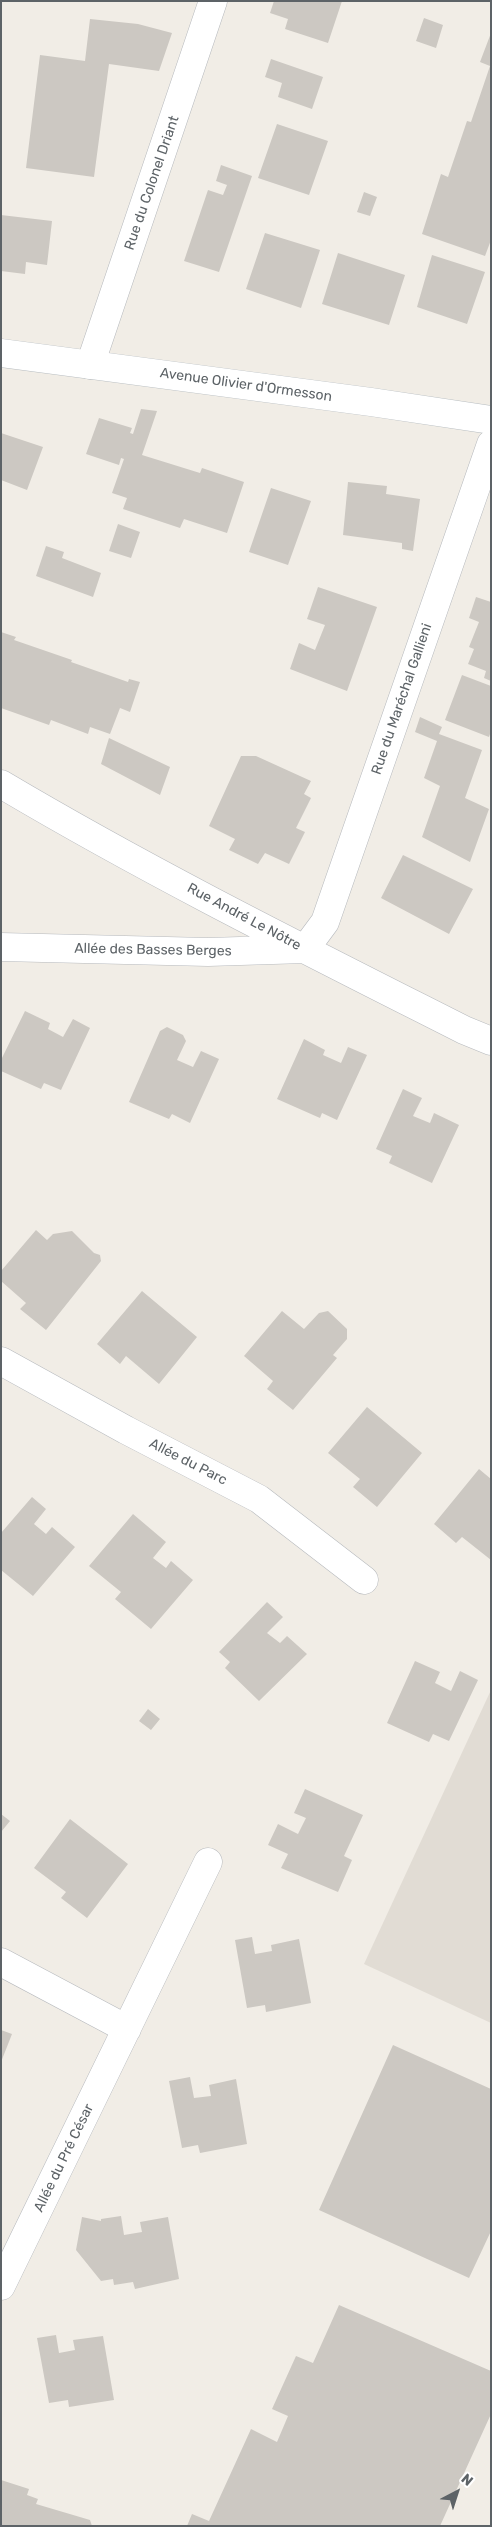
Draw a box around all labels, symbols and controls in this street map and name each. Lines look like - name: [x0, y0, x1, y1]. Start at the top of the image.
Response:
- street label: Rue du Colonel Driant: [121, 114, 183, 252]
- street label: Avenue Olivier d'Ormesson: [159, 365, 333, 405]
- street label: Rue du Maréchal Gallieni: [368, 621, 436, 777]
- street label: Rue André Le Nôtre: [184, 880, 304, 954]
- street label: Allée des Basses Berges: [74, 940, 232, 960]
- street label: Allée du Parc: [146, 1435, 230, 1489]
- street label: Allée du Pré César: [31, 2101, 97, 2215]
- north arrow: [432, 2467, 482, 2517]
- text: N: [458, 2470, 476, 2490]

